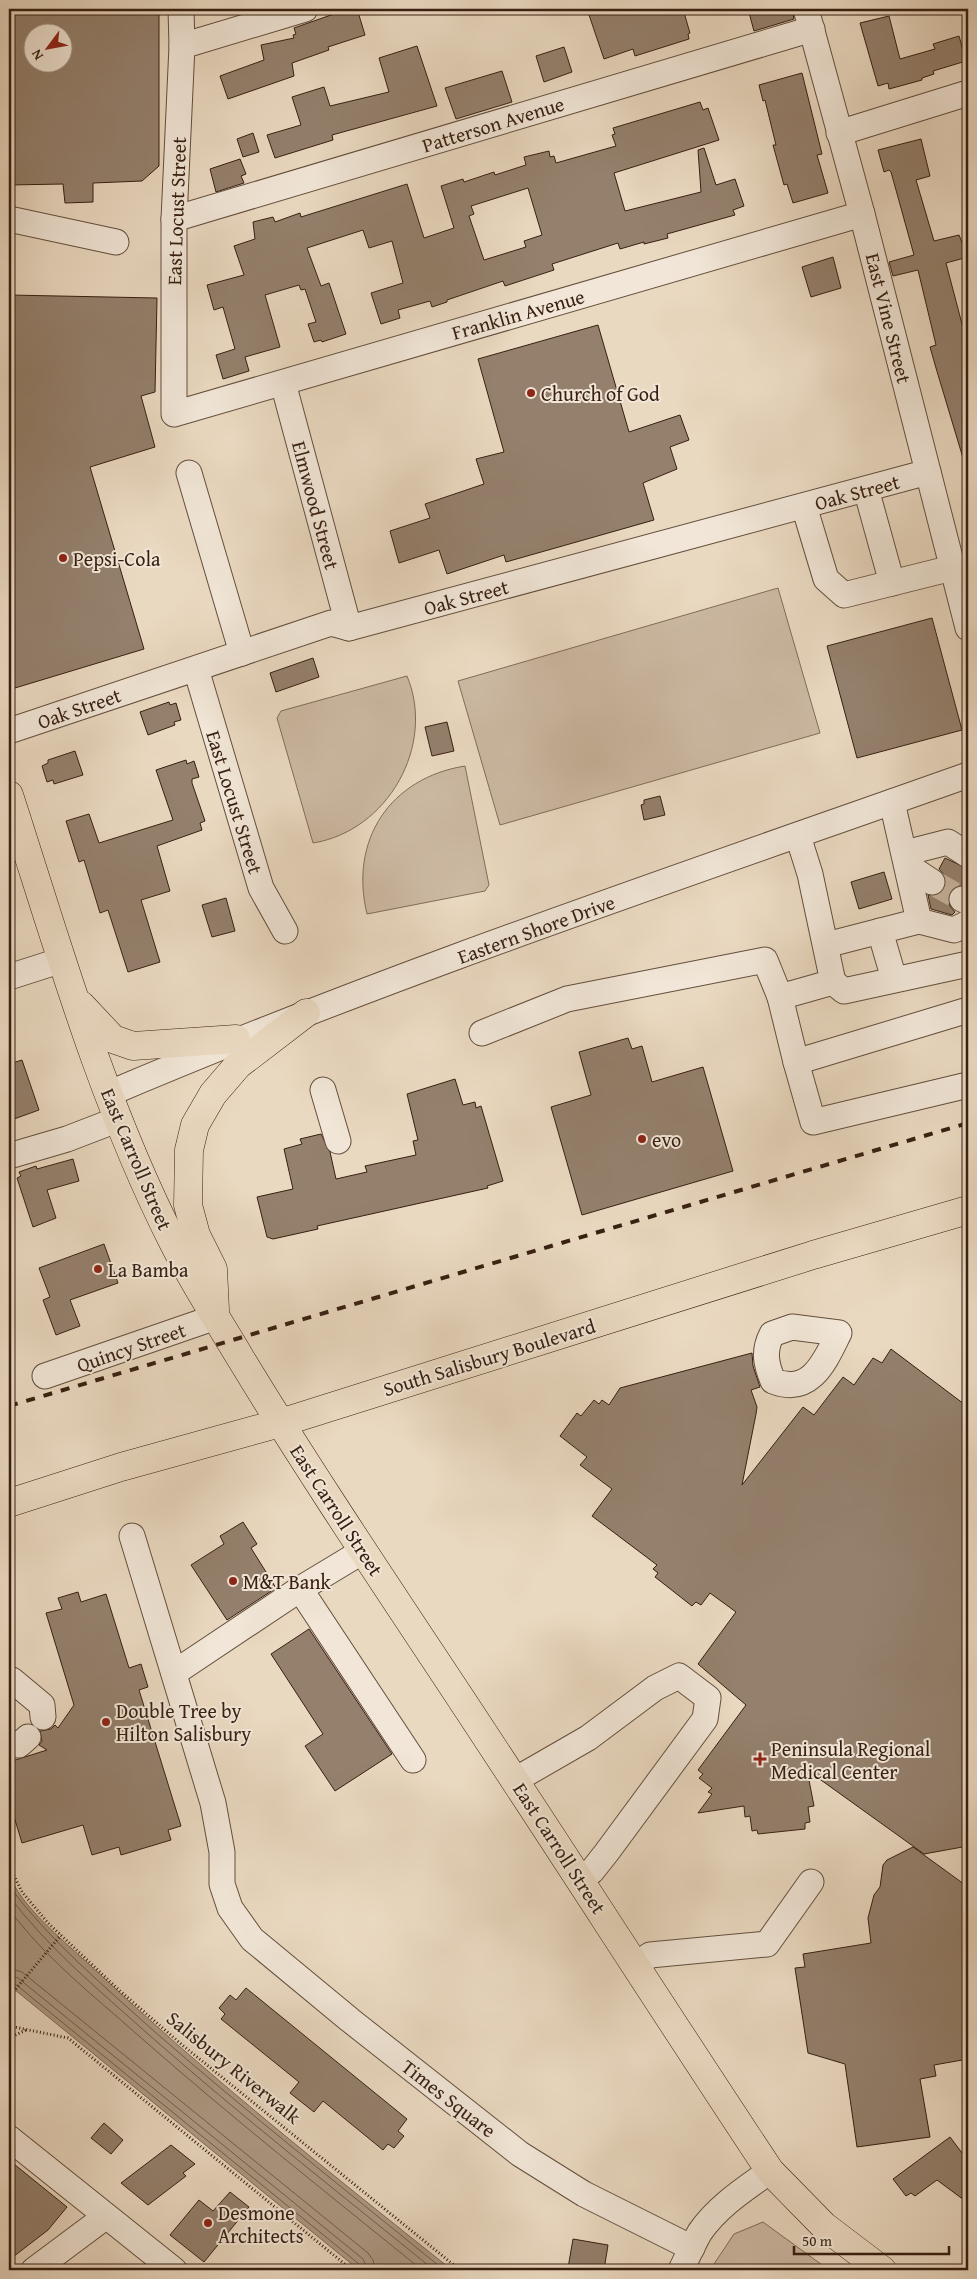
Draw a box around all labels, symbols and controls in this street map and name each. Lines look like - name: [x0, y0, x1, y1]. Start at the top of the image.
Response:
- north arrow: [22, 22, 72, 72]
- text: N: [26, 45, 48, 64]
- street label: Patterson Avenue: [418, 89, 568, 159]
- street label: East Locust Street: [159, 136, 193, 286]
- street label: East Vine Street: [859, 250, 919, 386]
- street label: Franklin Avenue: [448, 281, 588, 347]
- place label: Church of God: [541, 379, 660, 408]
- marker: Church of God: [525, 387, 537, 399]
- street label: Elmwood Street: [285, 437, 347, 573]
- street label: Oak Street: [811, 467, 903, 517]
- place label: Pepsi-Cola: [73, 544, 161, 573]
- marker: Pepsi-Cola: [57, 552, 69, 564]
- street label: Oak Street: [420, 572, 512, 622]
- street label: Oak Street: [33, 680, 125, 736]
- street label: East Locust Street: [199, 727, 271, 877]
- street label: Eastern Shore Drive: [453, 887, 619, 971]
- street label: East Carroll Street: [94, 1083, 180, 1235]
- place label: evo: [652, 1125, 681, 1154]
- marker: evo: [636, 1133, 648, 1145]
- place label: La Bamba: [108, 1255, 189, 1284]
- marker: La Bamba: [92, 1263, 104, 1275]
- street label: South Salisbury Boulevard: [379, 1311, 599, 1403]
- street label: Quincy Street: [73, 1315, 189, 1379]
- street label: East Carroll Street: [283, 1438, 391, 1582]
- place label: M&T Bank: [243, 1567, 332, 1596]
- marker: M&T Bank: [227, 1575, 239, 1587]
- place label: Double Tree by Hilton Salisbury: [116, 1696, 251, 1748]
- marker: Double Tree by Hilton Salisbury: [100, 1716, 112, 1728]
- place label: Peninsula Regional Medical Center: [771, 1734, 931, 1786]
- marker: Peninsula Regional Medical Center: [753, 1752, 767, 1766]
- street label: East Carroll Street: [506, 1776, 614, 1920]
- street label: Salisbury Riverwalk: [161, 2004, 308, 2131]
- street label: Times Square: [396, 2052, 502, 2144]
- place label: Desmone Architects: [218, 2198, 304, 2250]
- marker: Desmone Architects: [202, 2217, 214, 2229]
- scale bar: [794, 2224, 950, 2256]
- text: 50 m: [802, 2230, 833, 2251]

